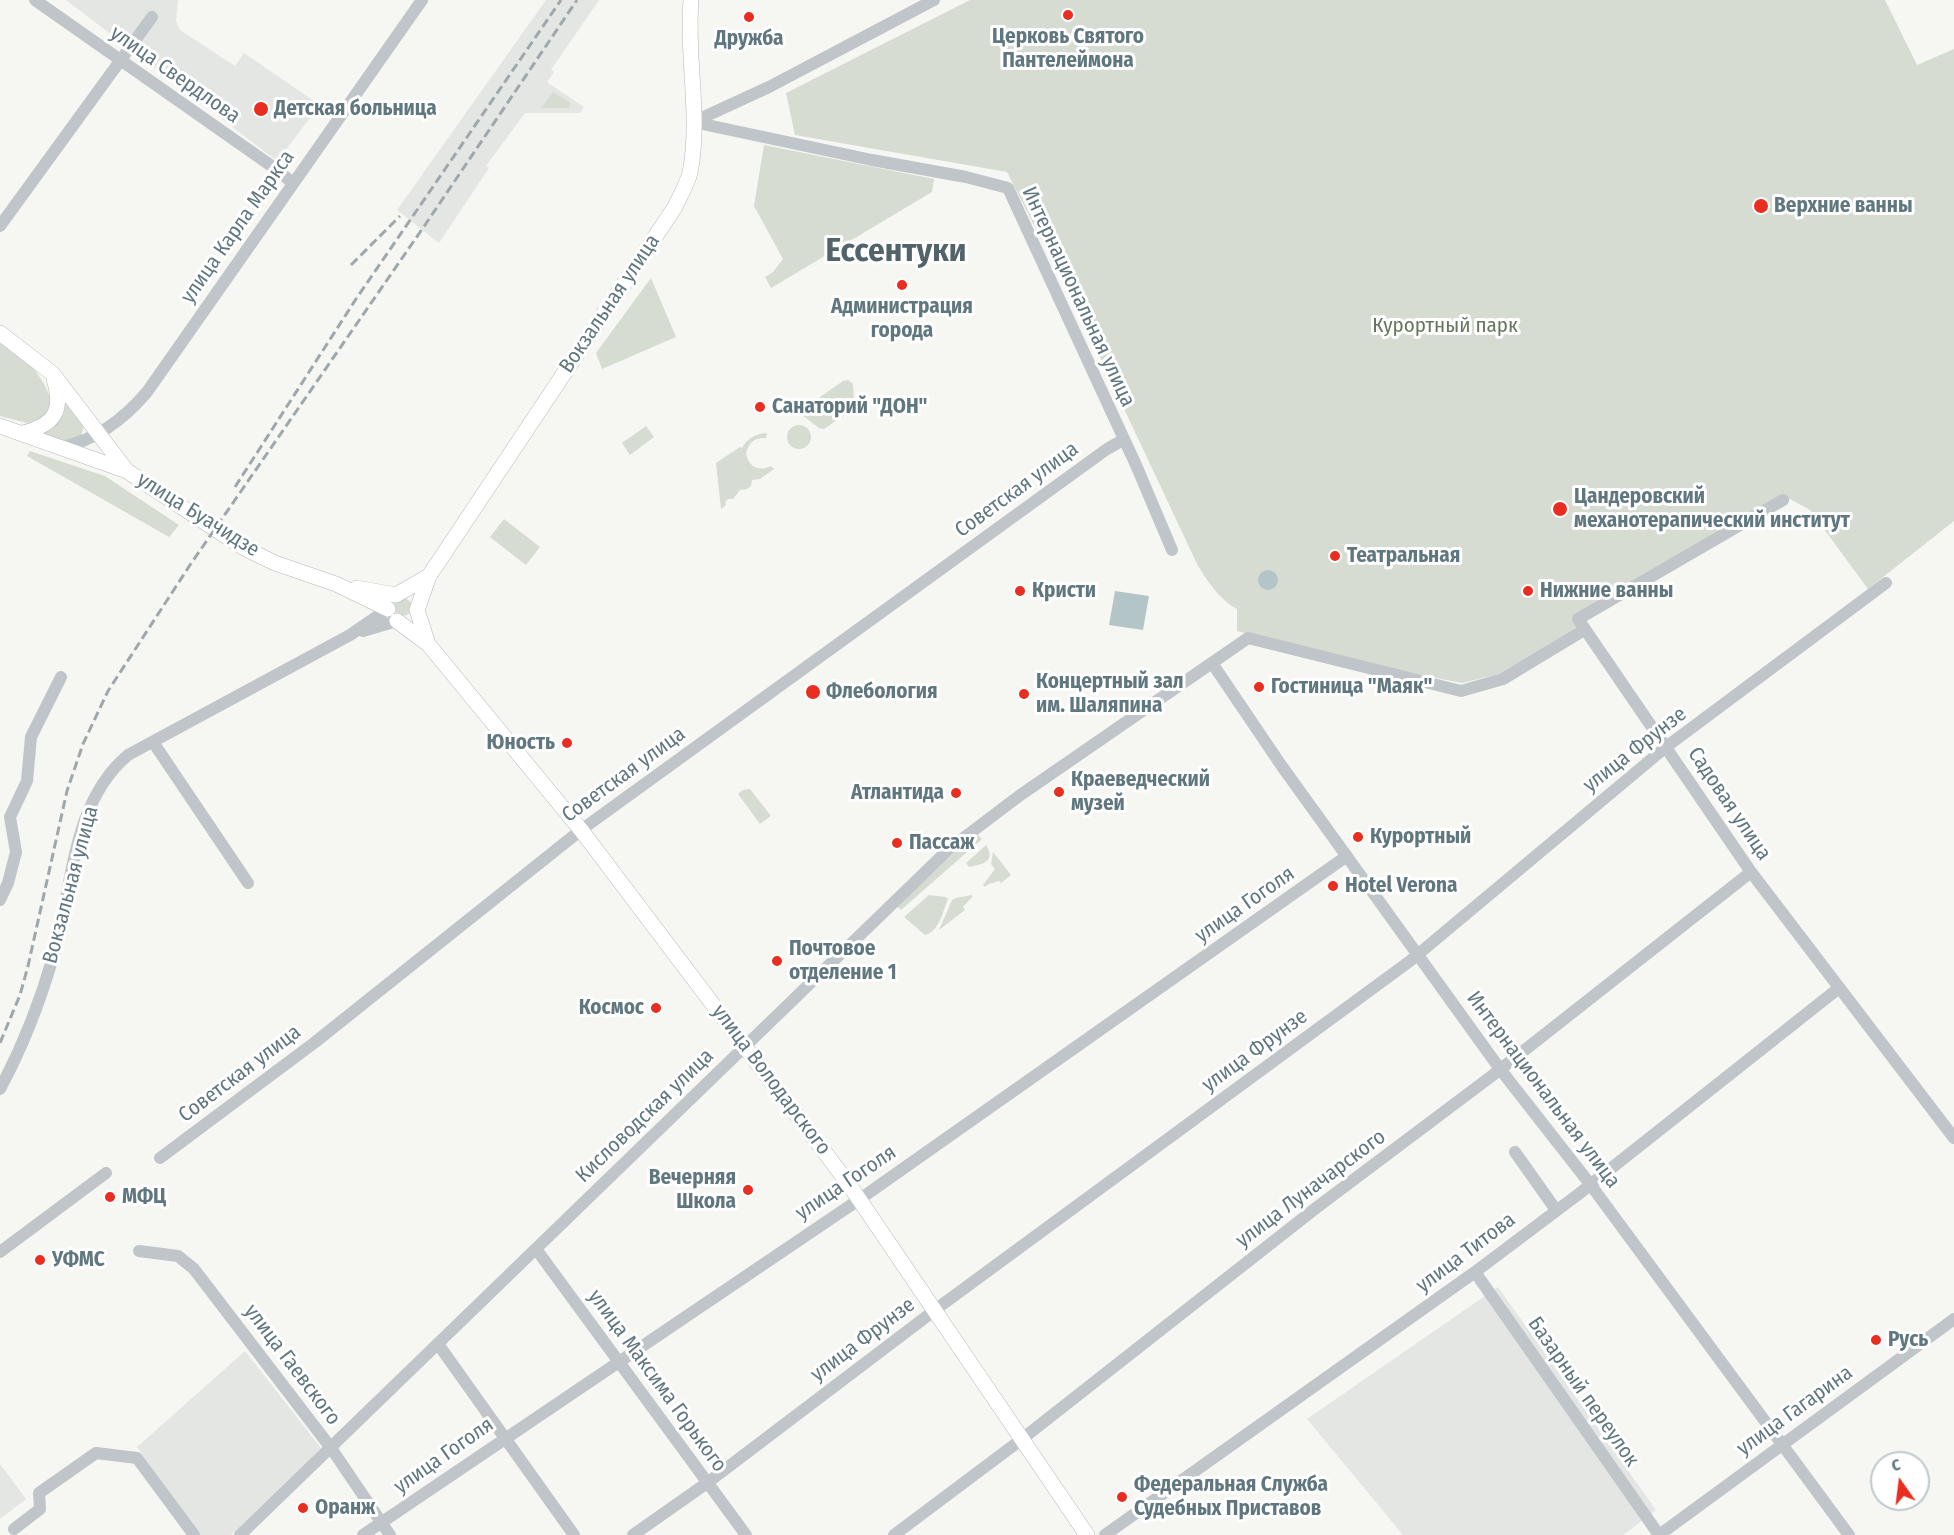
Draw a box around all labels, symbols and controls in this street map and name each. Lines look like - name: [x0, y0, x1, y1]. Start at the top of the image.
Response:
- marker: Церковь Святого Пантелеймона: [1061, 8, 1075, 22]
- marker: Дружба: [742, 10, 756, 24]
- street label: улица Свердлова: [105, 21, 245, 129]
- place label: Церковь Святого Пантелеймона: [992, 24, 1144, 74]
- place label: Дружба: [715, 26, 783, 52]
- place label: Детская больница: [274, 96, 437, 122]
- marker: Детская больница: [252, 100, 270, 118]
- street label: улица Карла Маркса: [176, 146, 300, 308]
- street label: Интернациональная улица: [1016, 183, 1140, 411]
- place label: Верхние ванны: [1774, 193, 1913, 219]
- marker: Верхние ванны: [1752, 197, 1770, 215]
- street label: Вокзальная улица: [554, 230, 666, 378]
- district label: Ессентуки: [826, 232, 966, 272]
- marker: Администрация города: [895, 278, 909, 292]
- place label: Администрация города: [831, 294, 973, 344]
- park label: Курортный парк: [1372, 313, 1518, 339]
- place label: Санаторий "ДОН": [772, 394, 928, 420]
- marker: Санаторий "ДОН": [753, 400, 767, 414]
- street label: Советская улица: [950, 437, 1084, 543]
- street label: улица Буачидзе: [132, 467, 264, 563]
- place label: Цандеровский механотерапический институт: [1574, 484, 1850, 534]
- marker: Цандеровский механотерапический институт: [1551, 500, 1569, 518]
- place label: Театральная: [1347, 543, 1460, 569]
- marker: Театральная: [1328, 549, 1342, 563]
- place label: Кристи: [1032, 578, 1096, 604]
- place label: Нижние ванны: [1540, 578, 1673, 604]
- marker: Кристи: [1013, 584, 1027, 598]
- marker: Нижние ванны: [1521, 584, 1535, 598]
- place label: Концертный зал им. Шаляпина: [1036, 669, 1184, 719]
- place label: Гостиница "Маяк": [1271, 674, 1432, 700]
- place label: Флебология: [826, 679, 937, 705]
- marker: Гостиница "Маяк": [1252, 680, 1266, 694]
- marker: Флебология: [804, 683, 822, 701]
- marker: Концертный зал им. Шаляпина: [1017, 687, 1031, 701]
- street label: улица Фрунзе: [1578, 702, 1692, 798]
- street label: Советская улица: [557, 722, 691, 828]
- place label: Юность: [487, 730, 555, 756]
- marker: Юность: [560, 736, 574, 750]
- street label: Садовая улица: [1682, 743, 1776, 865]
- place label: Краеведческий музей: [1071, 767, 1210, 817]
- place label: Атлантида: [851, 780, 944, 806]
- marker: Краеведческий музей: [1052, 785, 1066, 799]
- marker: Атлантида: [949, 786, 963, 800]
- street label: Вокзальная улица: [38, 804, 104, 966]
- place label: Курортный: [1370, 824, 1471, 850]
- place label: Пассаж: [909, 830, 974, 856]
- marker: Курортный: [1351, 830, 1365, 844]
- marker: Пассаж: [890, 836, 904, 850]
- street label: улица Гоголя: [1190, 861, 1300, 949]
- place label: Hotel Verona: [1345, 873, 1458, 899]
- marker: Hotel Verona: [1326, 879, 1340, 893]
- place label: Почтовое отделение 1: [789, 936, 897, 986]
- marker: Почтовое отделение 1: [770, 954, 784, 968]
- street label: Интернациональная улица: [1461, 987, 1625, 1193]
- place label: Космос: [579, 995, 644, 1021]
- street label: улица Володарского: [706, 1000, 836, 1160]
- marker: Космос: [649, 1001, 663, 1015]
- street label: улица Фрунзе: [1197, 1004, 1313, 1098]
- street label: Советская улица: [174, 1020, 306, 1128]
- street label: Кисловодская улица: [571, 1044, 719, 1188]
- street label: улица Луначарского: [1231, 1124, 1391, 1254]
- street label: улица Гоголя: [791, 1140, 901, 1226]
- place label: Вечерняя Школа: [649, 1165, 736, 1215]
- marker: Вечерняя Школа: [741, 1183, 755, 1197]
- place label: МФЦ: [122, 1184, 166, 1210]
- marker: МФЦ: [103, 1190, 117, 1204]
- street label: улица Титова: [1411, 1208, 1521, 1298]
- place label: УФМС: [52, 1247, 105, 1273]
- marker: УФМС: [33, 1253, 47, 1267]
- street label: улица Максима Горького: [582, 1285, 732, 1477]
- street label: улица Фрунзе: [806, 1293, 920, 1387]
- street label: улица Гаевского: [238, 1300, 346, 1430]
- street label: Базарный переулок: [1522, 1312, 1644, 1472]
- place label: Русь: [1888, 1327, 1928, 1353]
- marker: Русь: [1869, 1333, 1883, 1347]
- street label: улица Гагарина: [1732, 1361, 1858, 1461]
- street label: улица Гоголя: [389, 1412, 499, 1500]
- north arrow: [1870, 1451, 1930, 1511]
- text: С: [1890, 1455, 1902, 1475]
- place label: Федеральная Служба Судебных Приставов: [1134, 1472, 1328, 1522]
- marker: Федеральная Служба Судебных Приставов: [1115, 1490, 1129, 1504]
- place label: Оранж: [315, 1495, 375, 1521]
- marker: Оранж: [296, 1501, 310, 1515]

